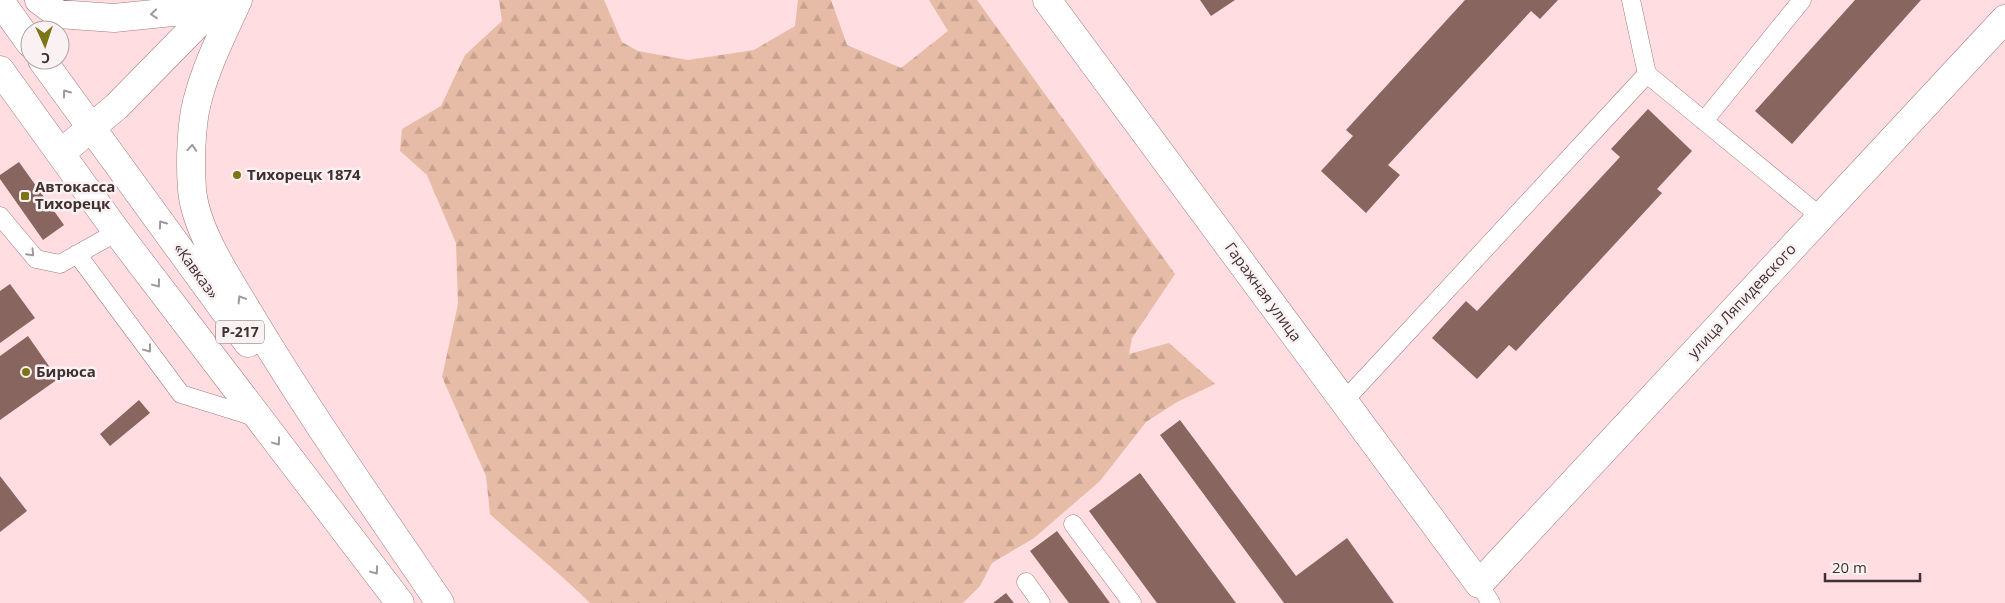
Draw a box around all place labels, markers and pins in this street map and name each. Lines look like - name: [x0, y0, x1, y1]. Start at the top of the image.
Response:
- place label: Тихорецк 1874: [247, 164, 361, 184]
- marker: Тихорецк 1874: [231, 169, 243, 181]
- place label: Автокасса Тихорецк: [35, 176, 115, 213]
- marker: Автокасса Тихорецк: [19, 190, 31, 202]
- place label: Бирюса: [36, 361, 96, 381]
- marker: Бирюса: [20, 366, 32, 378]

